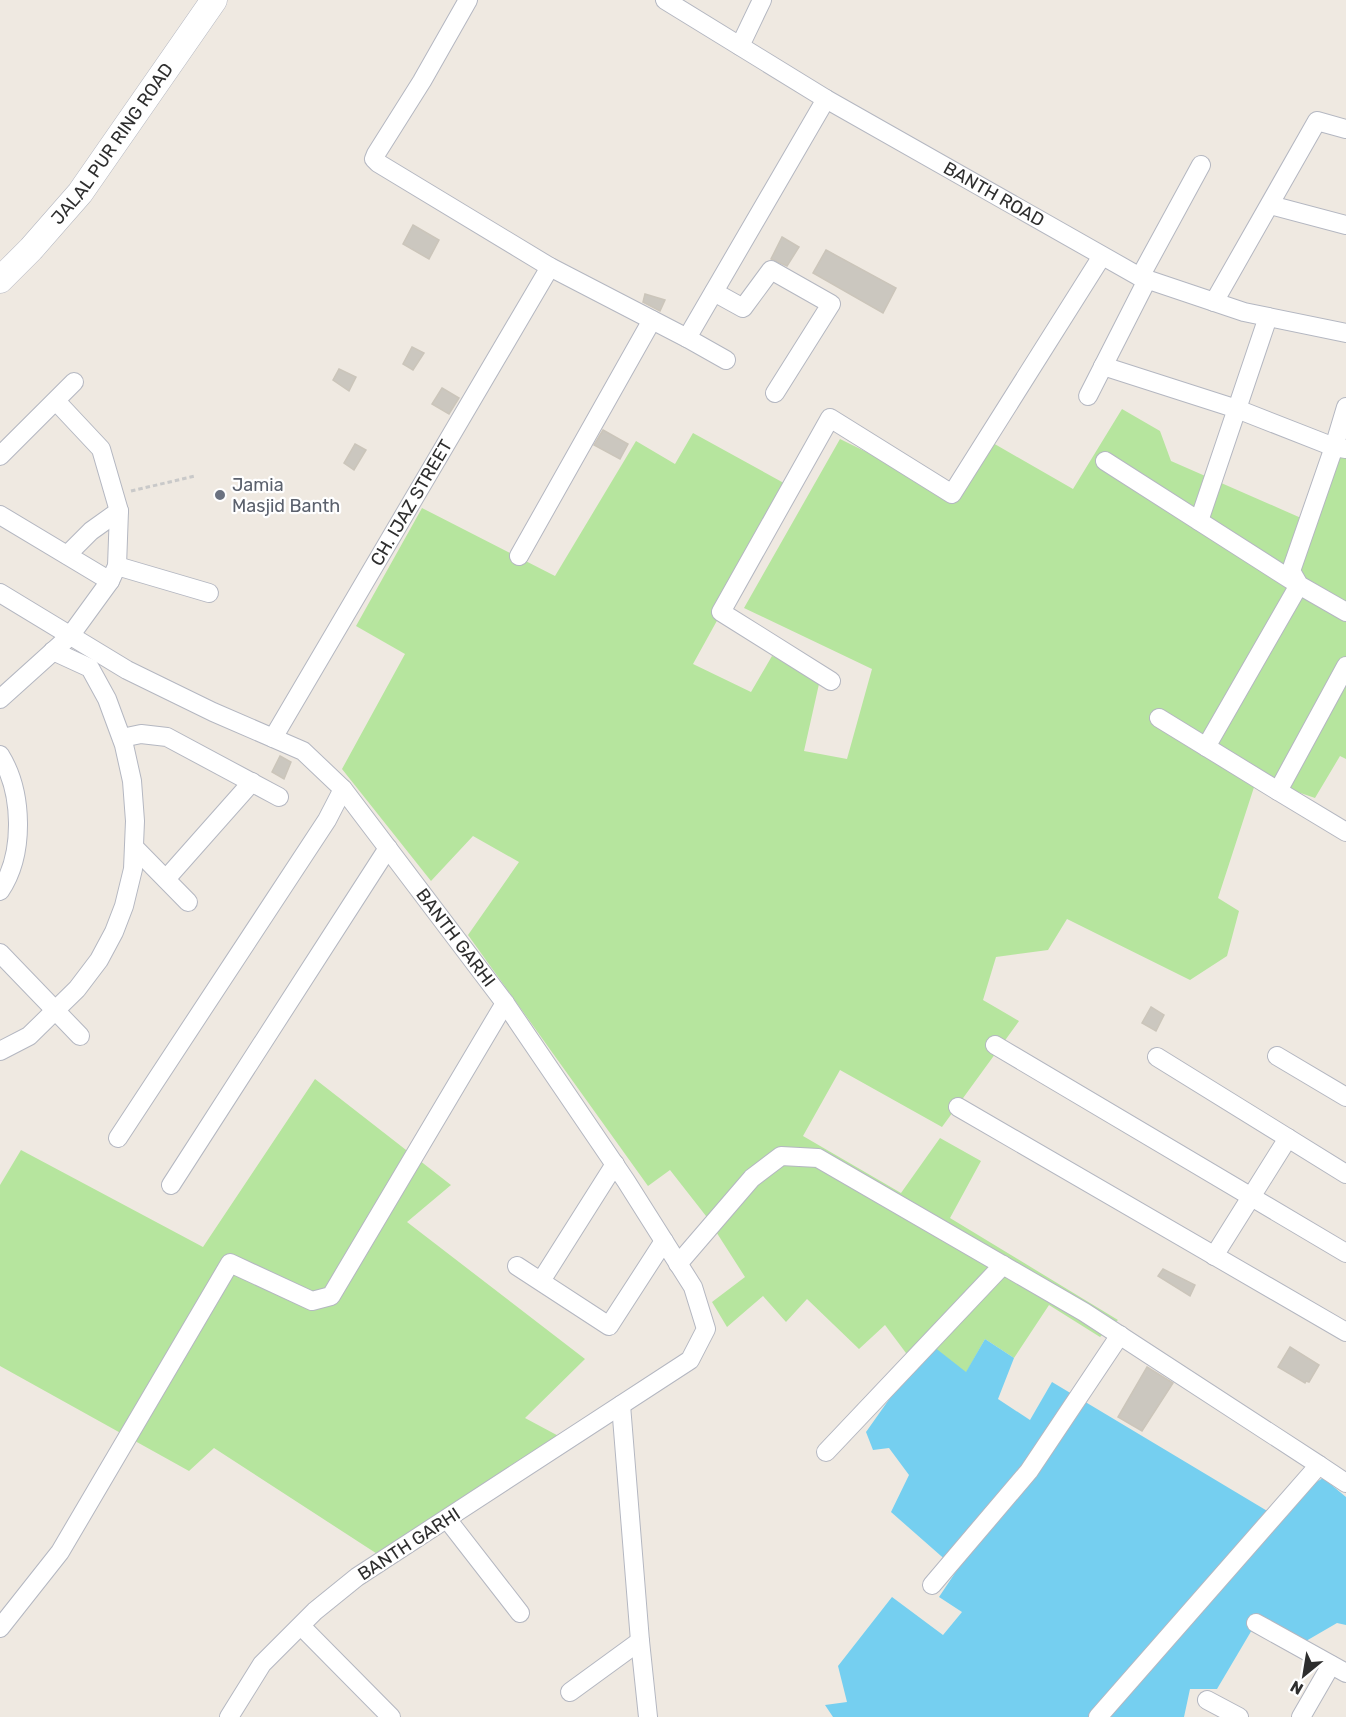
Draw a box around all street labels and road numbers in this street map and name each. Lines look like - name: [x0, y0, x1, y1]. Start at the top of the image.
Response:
- street label: JALAL PUR RING ROAD: [47, 59, 178, 229]
- street label: BANTH ROAD: [940, 157, 1048, 231]
- street label: CH. IJAZ STREET: [366, 436, 457, 570]
- street label: BANTH GARHI: [411, 884, 500, 991]
- street label: BANTH GARHI: [354, 1503, 464, 1585]

